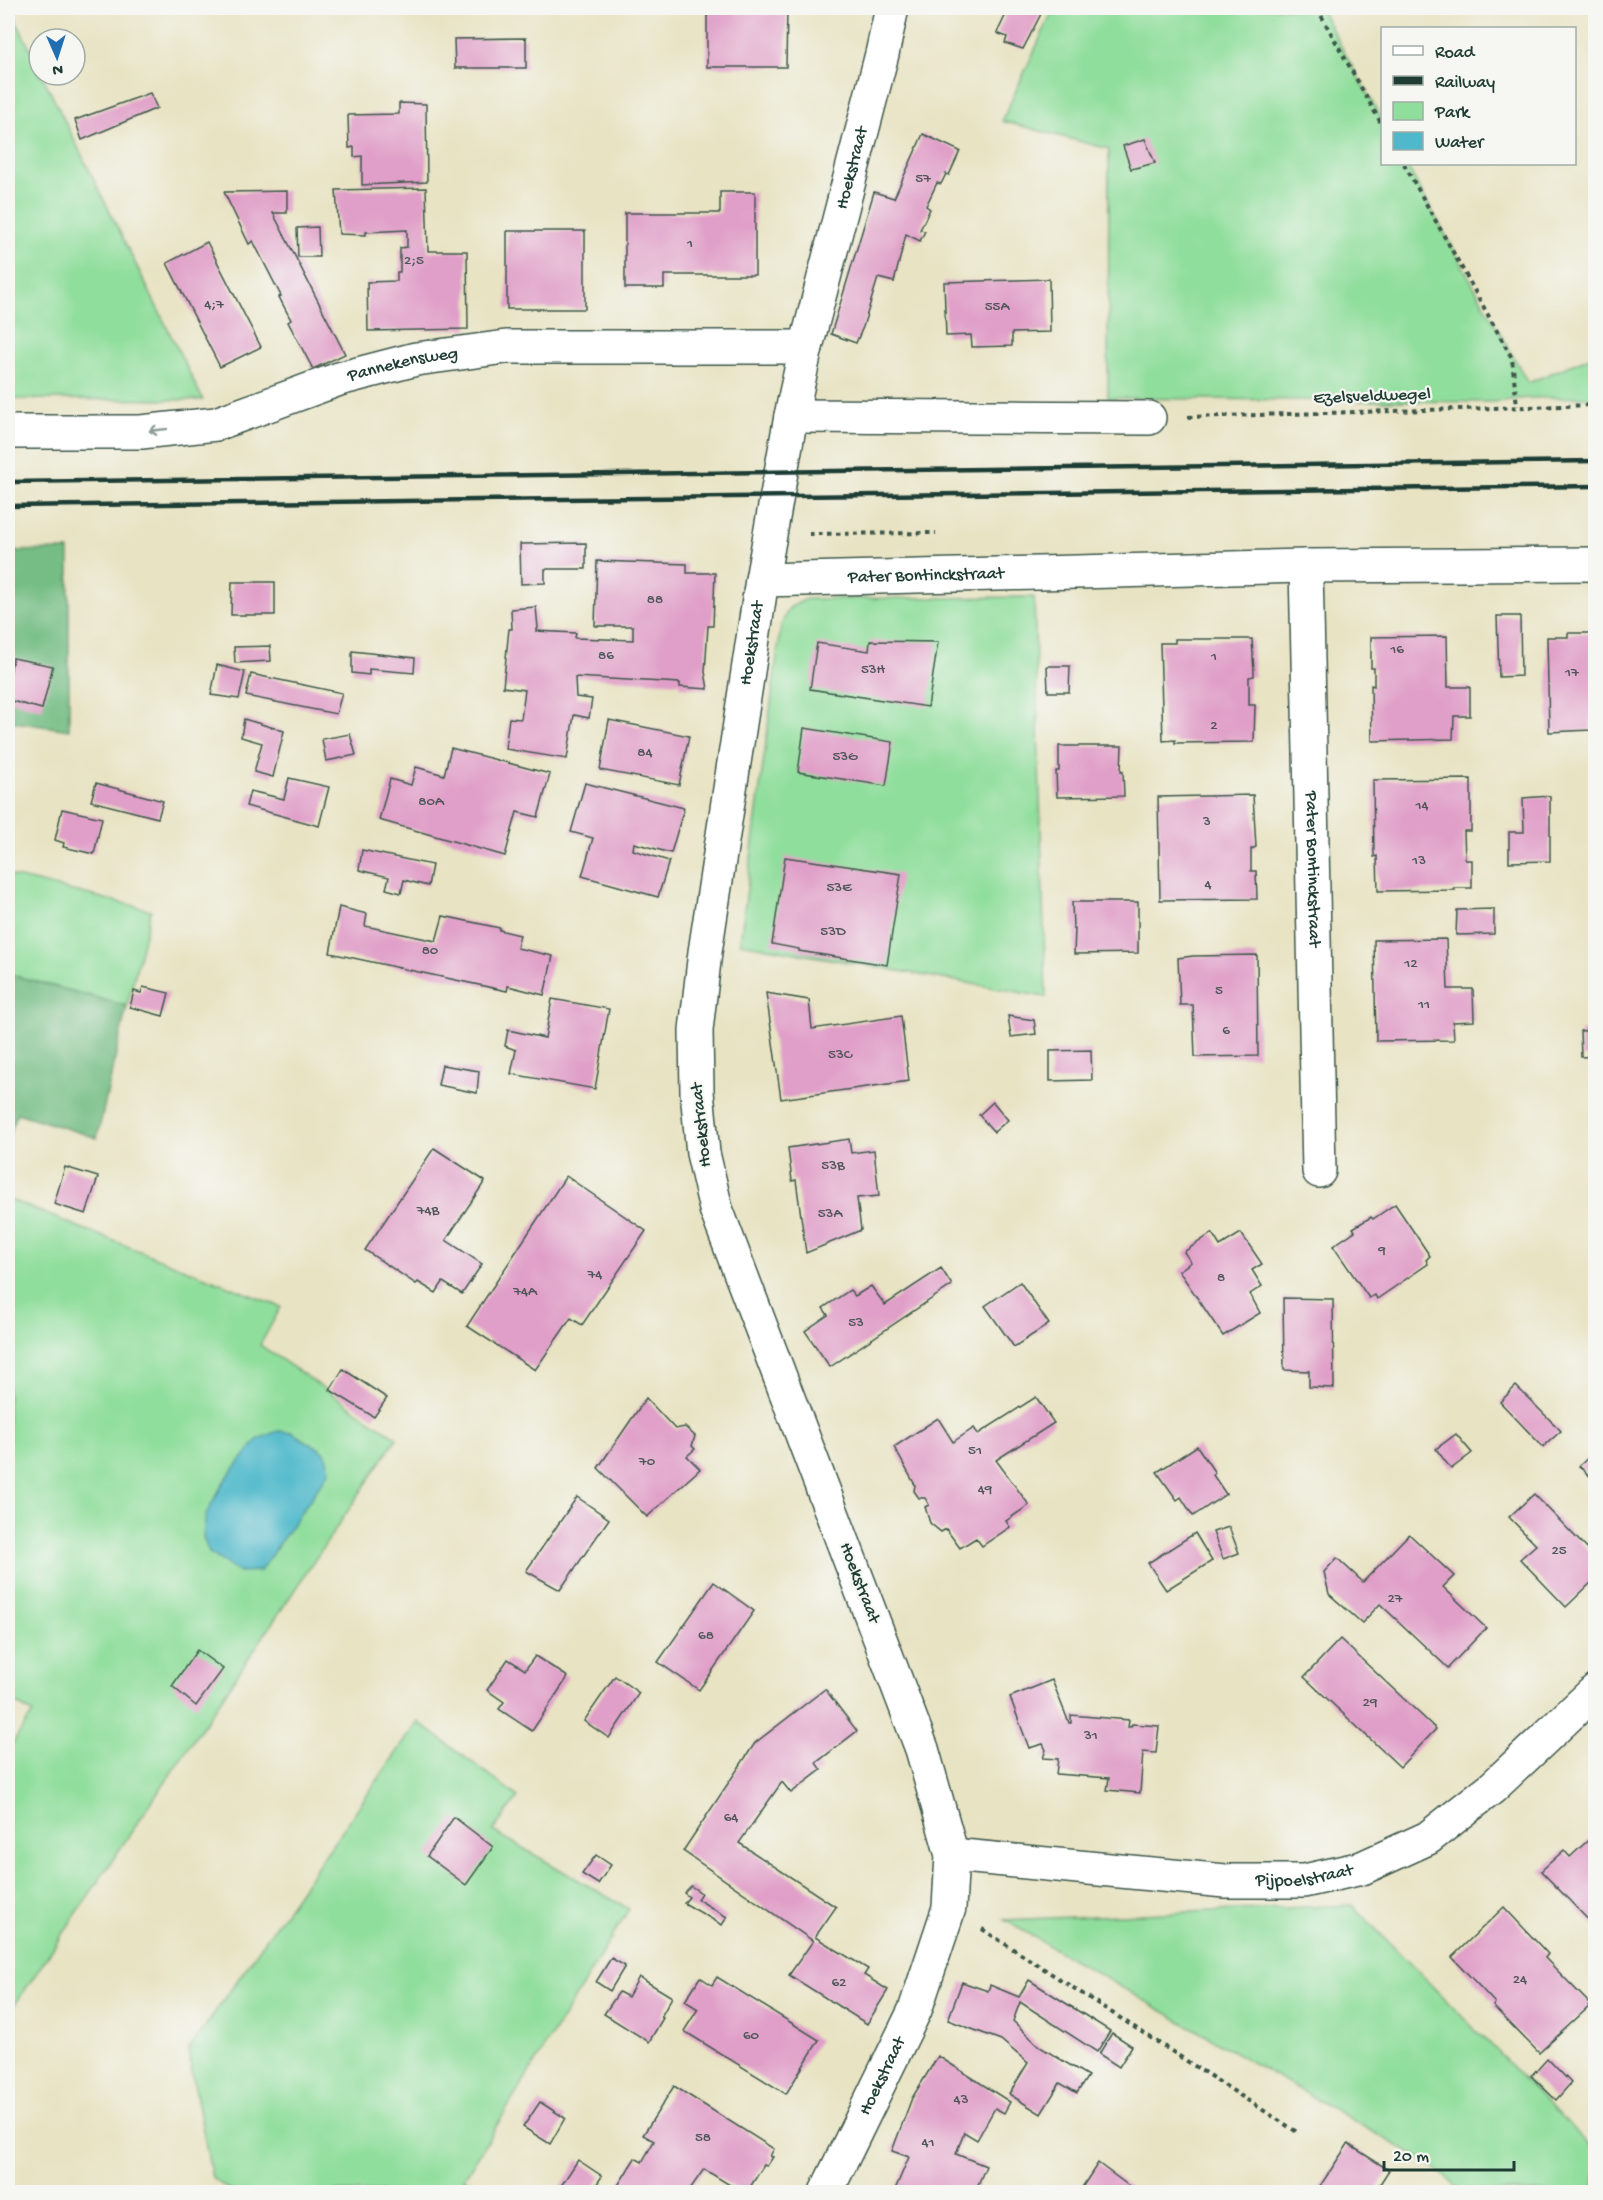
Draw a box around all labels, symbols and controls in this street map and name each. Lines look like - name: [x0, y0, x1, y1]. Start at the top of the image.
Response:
- north arrow: [27, 27, 87, 87]
- legend: [1381, 27, 1576, 165]
- text: Road: [1435, 43, 1476, 64]
- text: N: [51, 59, 63, 78]
- text: Railway: [1435, 73, 1495, 94]
- text: Park: [1434, 103, 1471, 124]
- street label: Hoekstraat: [832, 123, 874, 212]
- text: Water: [1435, 133, 1485, 154]
- house number: 57: [915, 170, 932, 188]
- house number: 1: [686, 235, 693, 253]
- house number: 2;5: [404, 252, 424, 270]
- house number: 4;7: [204, 296, 225, 314]
- house number: 55A: [985, 298, 1010, 316]
- street label: Pannekensweg: [344, 343, 459, 387]
- street label: Ezelsveldwegel: [1313, 384, 1431, 410]
- one-way arrow: [148, 425, 168, 436]
- street label: Pater Bontinckstraat: [847, 563, 1006, 588]
- house number: 88: [647, 591, 663, 609]
- street label: Hoekstraat: [736, 598, 769, 687]
- house number: 16: [1389, 641, 1404, 659]
- house number: 86: [598, 647, 614, 665]
- house number: 1: [1210, 648, 1217, 666]
- house number: 53H: [861, 661, 886, 679]
- house number: 17: [1564, 664, 1580, 682]
- house number: 2: [1210, 717, 1218, 735]
- house number: 84: [637, 744, 653, 762]
- house number: 53G: [832, 748, 858, 766]
- street label: Pater Bontinckstraat: [1300, 790, 1325, 949]
- house number: 80A: [418, 793, 445, 811]
- house number: 14: [1414, 797, 1429, 815]
- house number: 3: [1202, 813, 1211, 831]
- house number: 13: [1411, 852, 1426, 870]
- house number: 4: [1204, 876, 1212, 894]
- house number: 53E: [826, 879, 852, 897]
- house number: 53D: [820, 923, 846, 941]
- house number: 80: [422, 942, 439, 960]
- house number: 12: [1403, 955, 1418, 973]
- house number: 5: [1215, 982, 1223, 1000]
- house number: 11: [1417, 996, 1430, 1014]
- house number: 6: [1222, 1022, 1230, 1040]
- house number: 53C: [828, 1046, 853, 1064]
- street label: Hoekstraat: [687, 1080, 717, 1168]
- house number: 53B: [821, 1157, 845, 1175]
- house number: 74B: [416, 1202, 440, 1220]
- house number: 53A: [818, 1205, 843, 1223]
- house number: 9: [1377, 1242, 1386, 1260]
- house number: 74: [587, 1266, 602, 1284]
- house number: 8: [1217, 1269, 1225, 1287]
- house number: 74A: [512, 1283, 538, 1301]
- house number: 53: [848, 1314, 864, 1332]
- house number: 51: [968, 1442, 982, 1460]
- house number: 70: [638, 1453, 656, 1471]
- house number: 49: [978, 1481, 993, 1499]
- street label: Hoekstraat: [834, 1540, 885, 1628]
- house number: 25: [1551, 1542, 1567, 1560]
- house number: 27: [1387, 1590, 1404, 1608]
- house number: 68: [698, 1627, 714, 1645]
- house number: 29: [1363, 1694, 1378, 1712]
- house number: 31: [1083, 1727, 1098, 1745]
- house number: 64: [724, 1809, 738, 1827]
- street label: Pijpoelstraat: [1255, 1859, 1357, 1892]
- house number: 24: [1513, 1971, 1527, 1989]
- house number: 62: [832, 1974, 846, 1992]
- house number: 60: [743, 2027, 760, 2045]
- street label: Hoekstraat: [855, 2032, 911, 2119]
- house number: 43: [954, 2091, 969, 2109]
- house number: 58: [695, 2129, 711, 2147]
- house number: 41: [921, 2134, 935, 2152]
- scale bar: [1384, 2134, 1514, 2172]
- text: 20 m: [1393, 2147, 1429, 2168]

